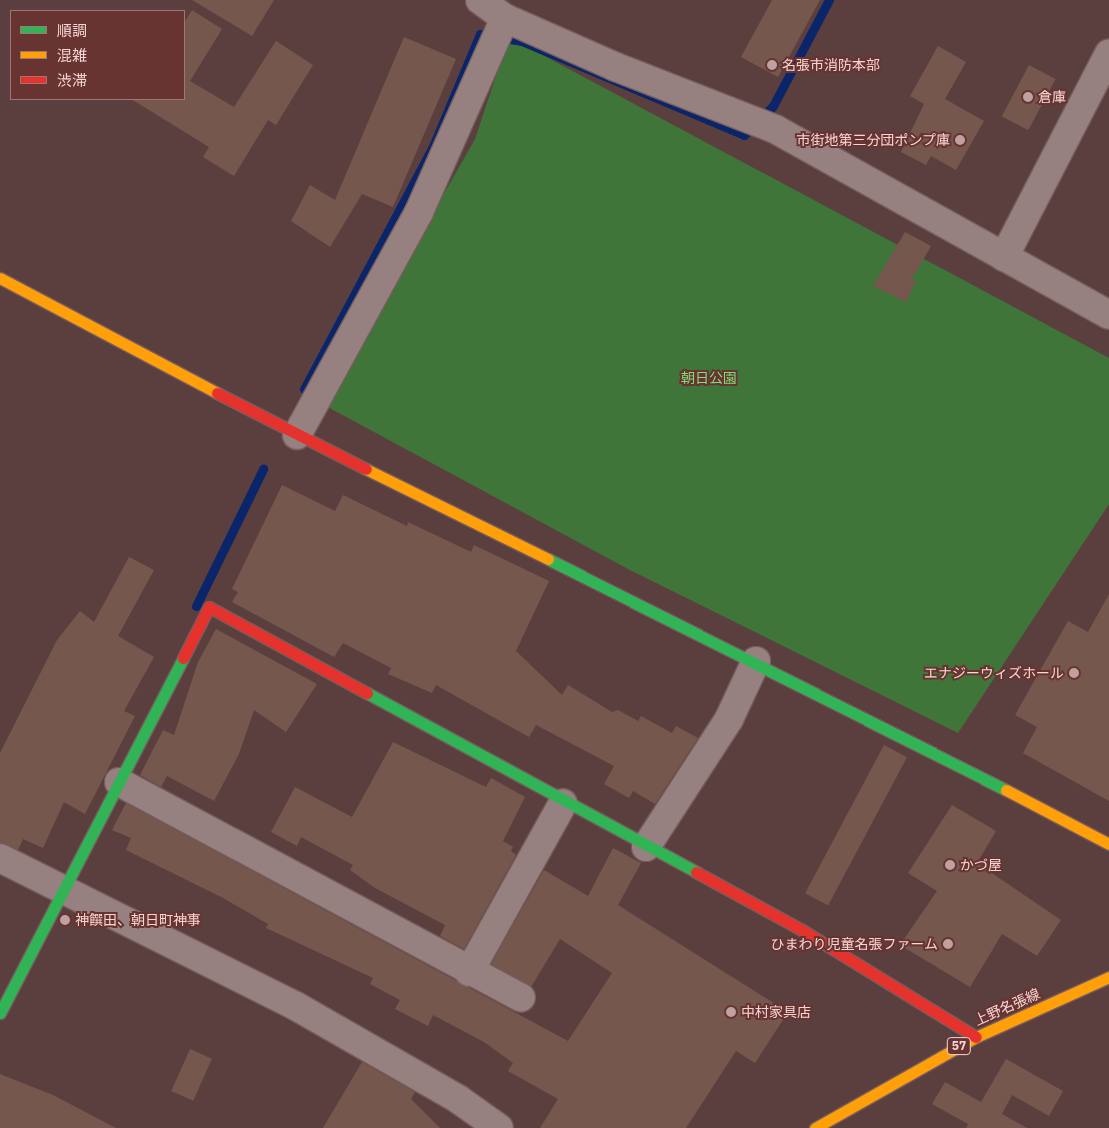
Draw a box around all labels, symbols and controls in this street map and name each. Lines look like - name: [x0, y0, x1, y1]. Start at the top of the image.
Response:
- legend: [10, 10, 185, 100]
- text: 順調: [57, 21, 87, 40]
- text: 混雑: [57, 46, 87, 65]
- place label: 名張市消防本部: [782, 57, 880, 73]
- marker: 名張市消防本部: [766, 59, 778, 71]
- text: 渋滞: [57, 71, 87, 90]
- place label: 倉庫: [1038, 89, 1066, 105]
- marker: 倉庫: [1022, 91, 1034, 103]
- place label: 市街地第三分団ポンプ庫: [796, 132, 950, 148]
- marker: 市街地第三分団ポンプ庫: [954, 134, 966, 146]
- park label: 朝日公園: [681, 370, 737, 386]
- place label: エナジーウィズホール: [924, 665, 1064, 681]
- marker: エナジーウィズホール: [1068, 667, 1080, 679]
- place label: かづ屋: [960, 857, 1002, 873]
- marker: かづ屋: [944, 859, 956, 871]
- place label: 神饌田、朝日町神事: [75, 912, 201, 928]
- marker: 神饌田、朝日町神事: [59, 914, 71, 926]
- place label: ひまわり児童名張ファーム: [770, 936, 938, 952]
- marker: ひまわり児童名張ファーム: [942, 938, 954, 950]
- street label: 上野名張線: [972, 985, 1042, 1029]
- place label: 中村家具店: [741, 1004, 811, 1020]
- marker: 中村家具店: [725, 1006, 737, 1018]
- road number: 57: [946, 1036, 972, 1056]

